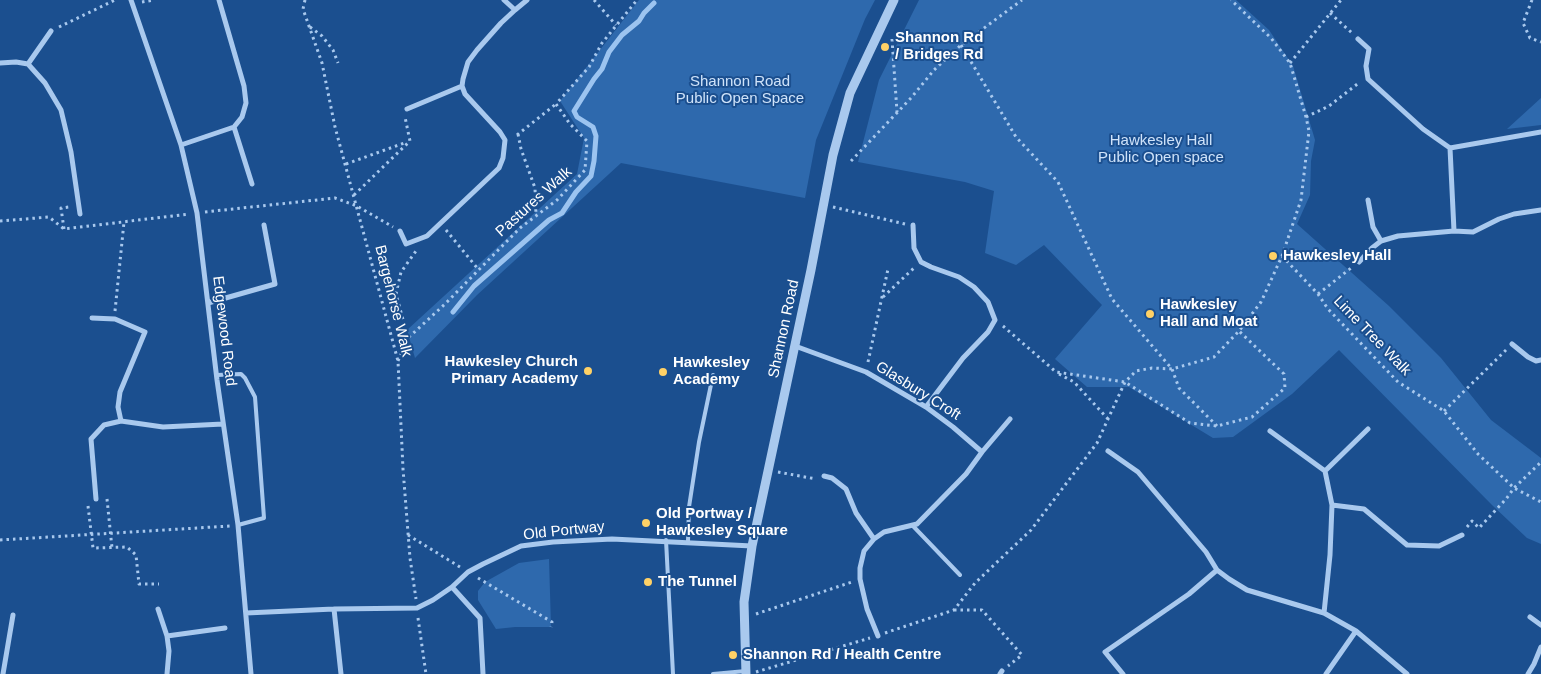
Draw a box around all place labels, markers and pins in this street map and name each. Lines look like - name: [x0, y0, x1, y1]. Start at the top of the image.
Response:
- place label: Shannon Rd / Bridges Rd: [895, 29, 983, 64]
- marker: Shannon Rd / Bridges Rd: [879, 41, 891, 53]
- place label: Hawkesley Hall: [1283, 247, 1391, 265]
- marker: Hawkesley Hall: [1267, 250, 1279, 262]
- place label: Hawkesley Hall and Moat: [1160, 296, 1258, 331]
- marker: Hawkesley Hall and Moat: [1144, 308, 1156, 320]
- place label: Hawkesley Church Primary Academy: [445, 353, 578, 388]
- place label: Hawkesley Academy: [673, 354, 750, 389]
- marker: Hawkesley Church Primary Academy: [582, 365, 594, 377]
- marker: Hawkesley Academy: [657, 366, 669, 378]
- place label: Old Portway / Hawkesley Square: [656, 505, 788, 540]
- marker: Old Portway / Hawkesley Square: [640, 517, 652, 529]
- place label: The Tunnel: [658, 573, 737, 591]
- marker: The Tunnel: [642, 576, 654, 588]
- place label: Shannon Rd / Health Centre: [743, 646, 941, 664]
- marker: Shannon Rd / Health Centre: [727, 649, 739, 661]

